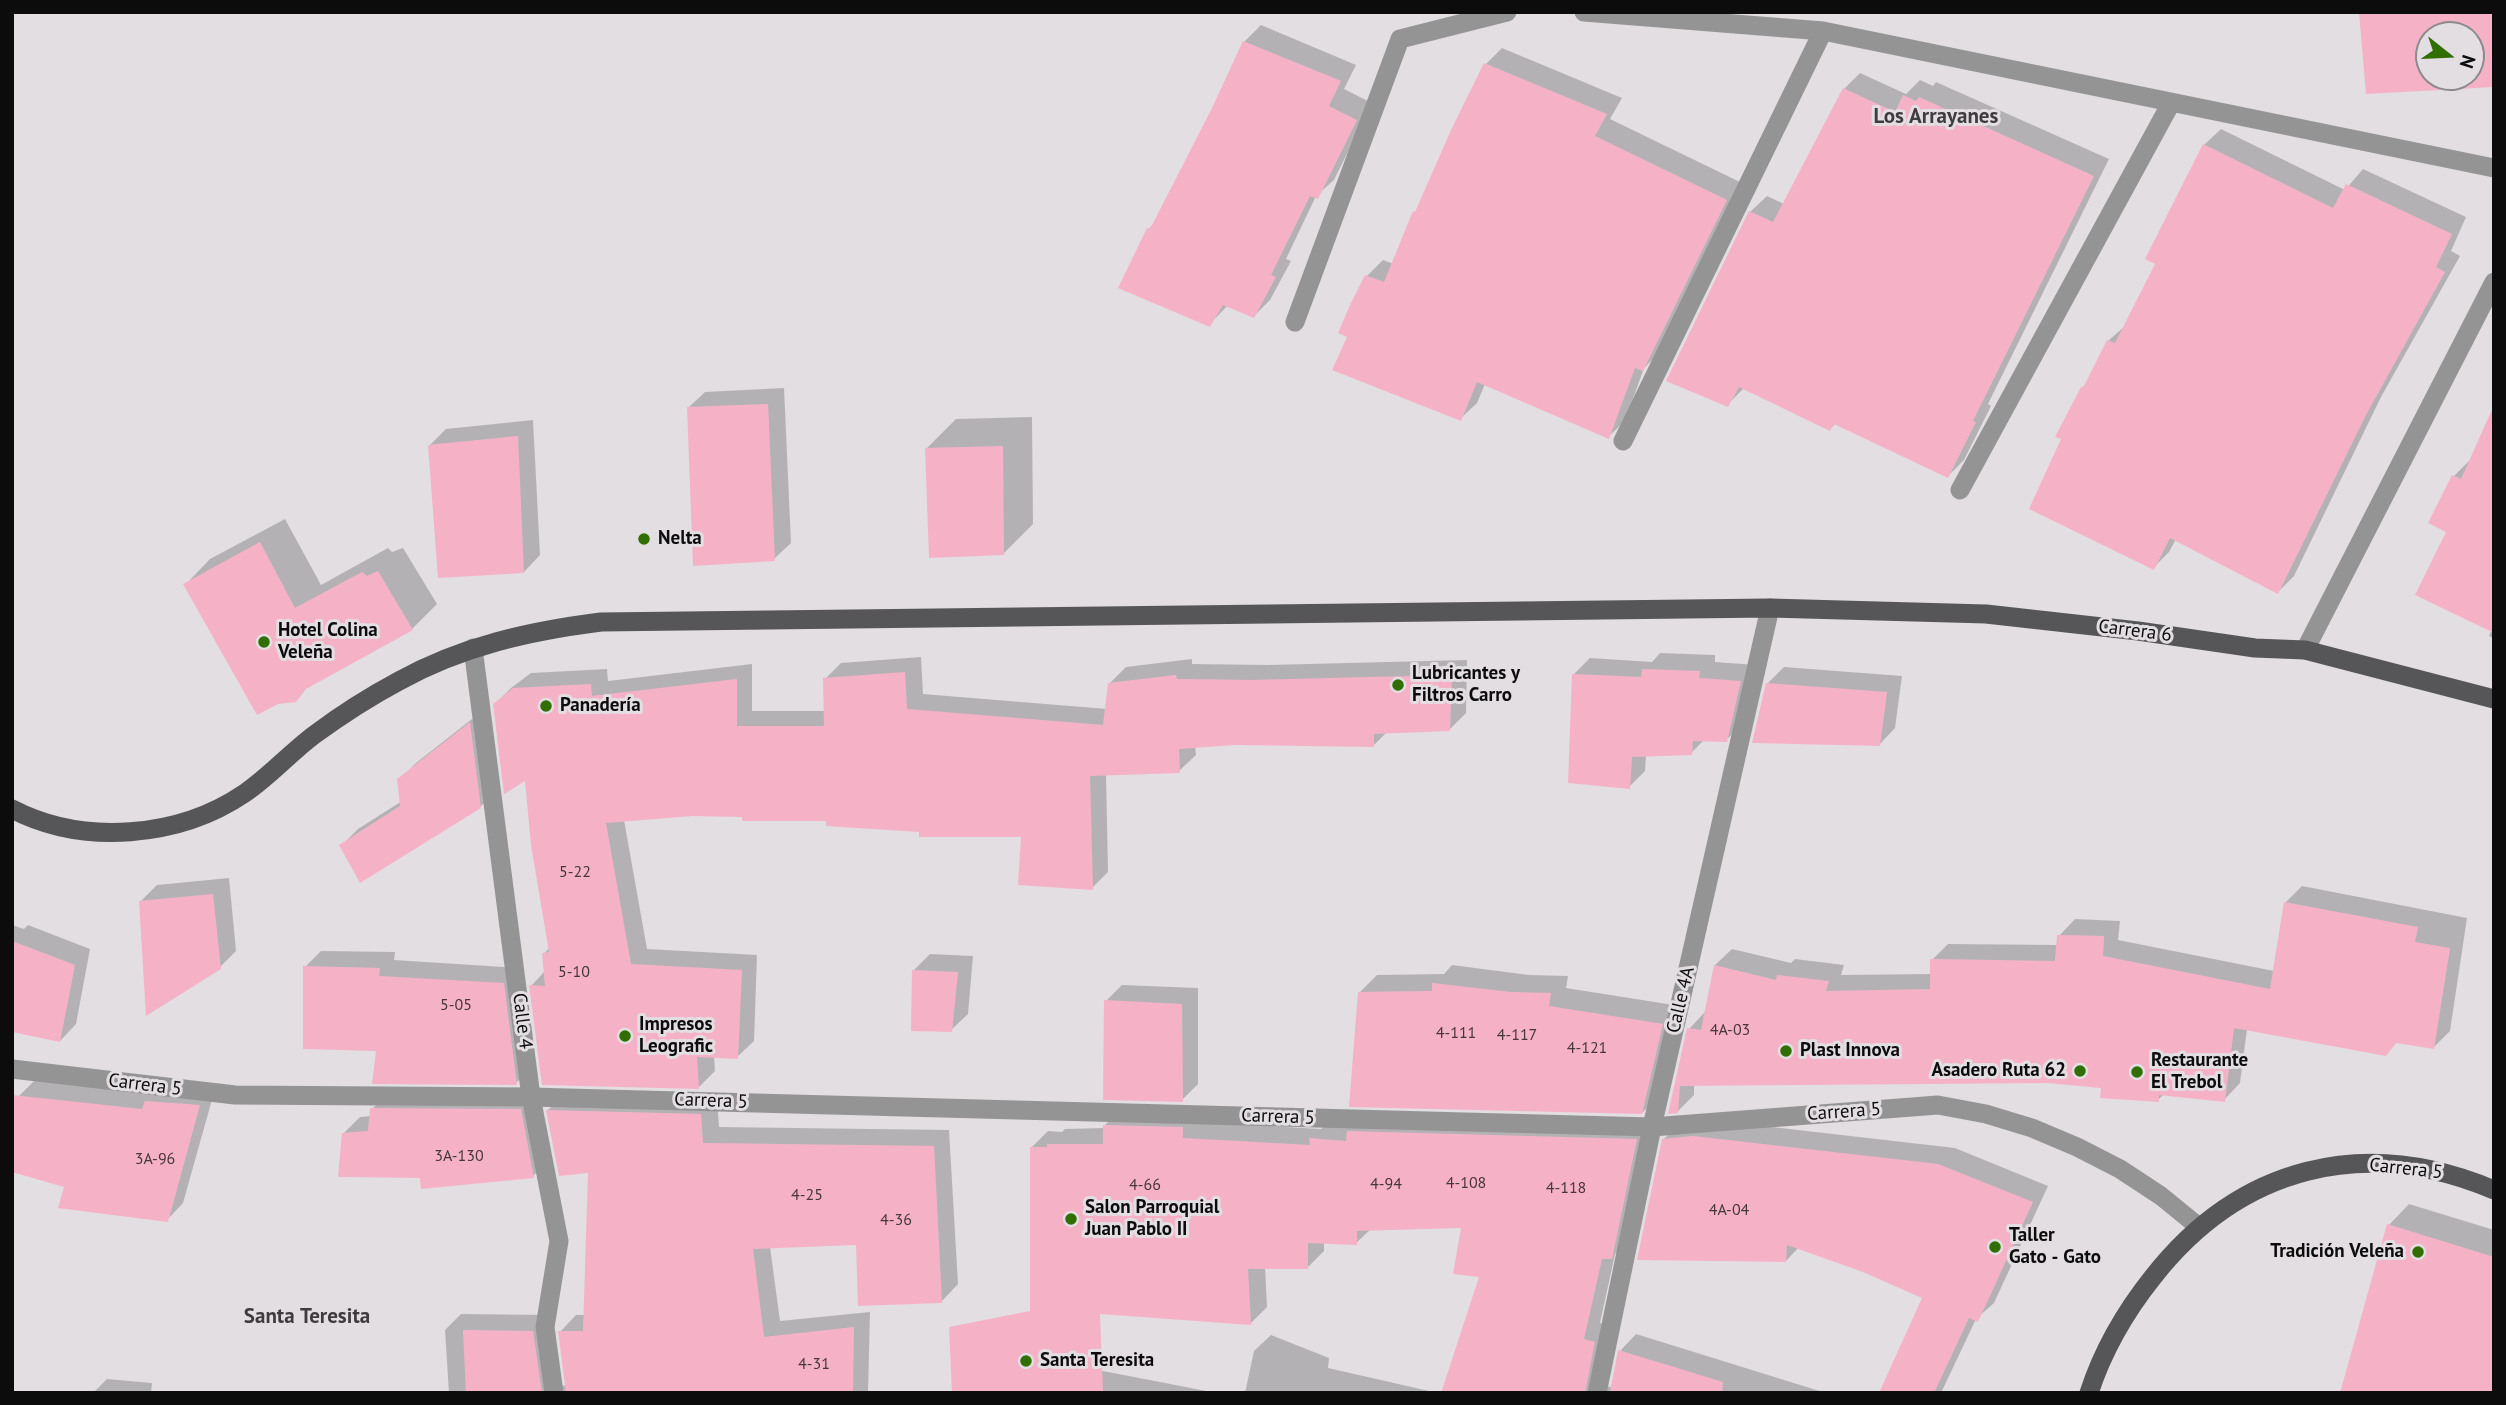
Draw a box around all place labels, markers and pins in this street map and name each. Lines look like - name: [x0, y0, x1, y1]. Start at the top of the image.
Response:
- place label: Nelta: [658, 528, 702, 550]
- marker: Nelta: [636, 531, 652, 547]
- place label: Hotel Colina Veleña: [278, 620, 378, 664]
- marker: Hotel Colina Veleña: [256, 634, 272, 650]
- place label: Lubricantes y Filtros Carro: [1412, 663, 1520, 707]
- marker: Lubricantes y Filtros Carro: [1390, 677, 1406, 693]
- place label: Panadería: [560, 695, 641, 717]
- marker: Panadería: [538, 698, 554, 714]
- place label: Impresos Leografic: [639, 1014, 713, 1058]
- marker: Impresos Leografic: [617, 1028, 633, 1044]
- place label: Plast Innova: [1800, 1040, 1900, 1062]
- marker: Plast Innova: [1778, 1043, 1794, 1059]
- place label: Restaurante El Trebol: [2151, 1050, 2248, 1094]
- place label: Asadero Ruta 62: [1931, 1060, 2066, 1082]
- marker: Asadero Ruta 62: [2072, 1063, 2088, 1079]
- marker: Restaurante El Trebol: [2129, 1064, 2145, 1080]
- place label: Salon Parroquial Juan Pablo II: [1085, 1197, 1219, 1241]
- marker: Salon Parroquial Juan Pablo II: [1063, 1211, 1079, 1227]
- place label: Taller Gato - Gato: [2009, 1225, 2101, 1269]
- marker: Taller Gato - Gato: [1987, 1239, 2003, 1255]
- place label: Tradición Veleña: [2270, 1241, 2404, 1263]
- marker: Tradición Veleña: [2410, 1244, 2426, 1260]
- place label: Santa Teresita: [1040, 1350, 1154, 1372]
- marker: Santa Teresita: [1018, 1353, 1034, 1369]

